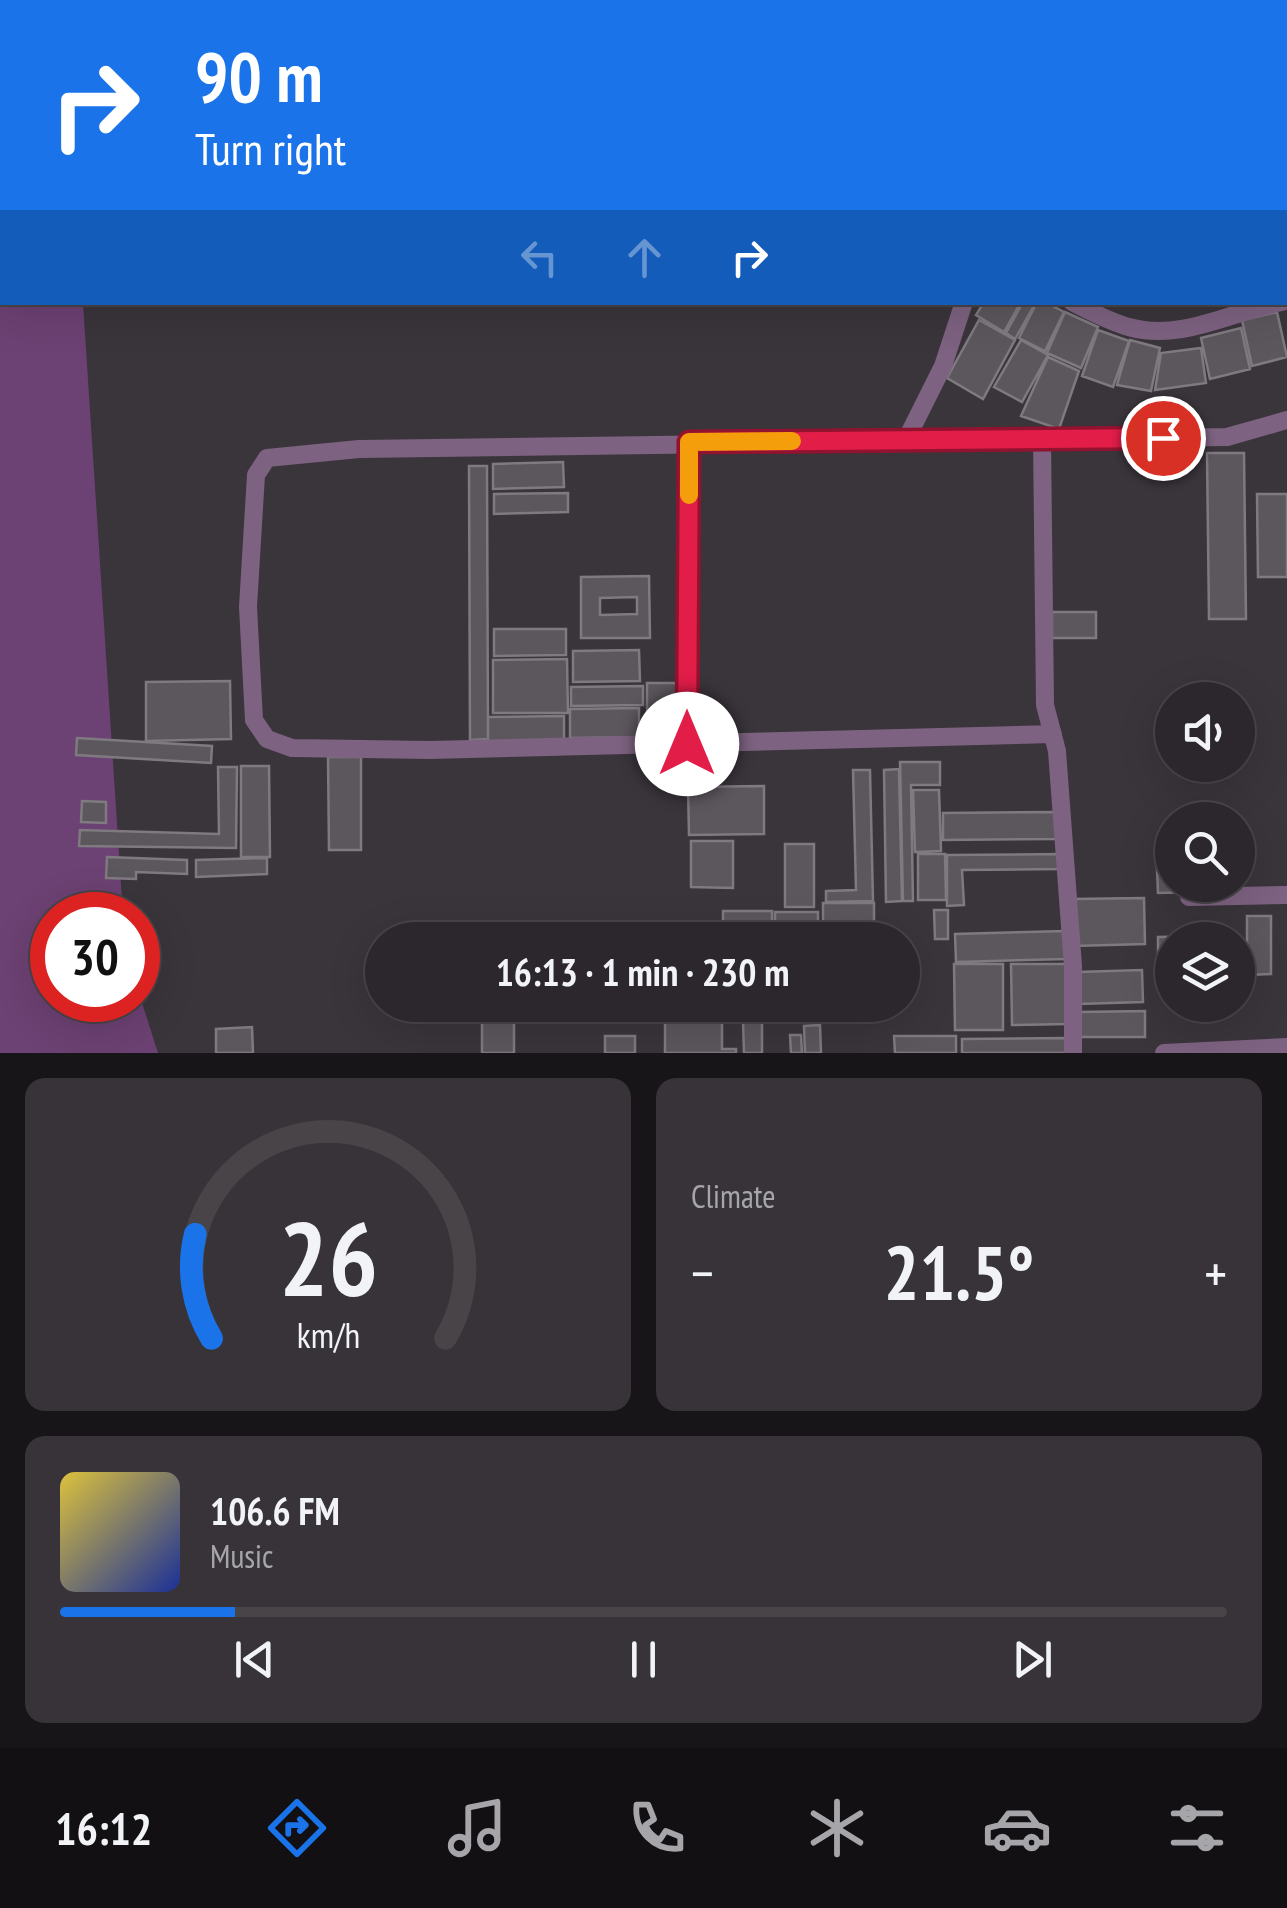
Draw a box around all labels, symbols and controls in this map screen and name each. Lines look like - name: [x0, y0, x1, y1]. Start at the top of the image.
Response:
- text: 90 m: [195, 31, 323, 121]
- icon: right: [30, 40, 160, 170]
- text: Turn right: [195, 119, 346, 177]
- icon: left: [512, 230, 567, 285]
- icon: ahead: [617, 230, 672, 285]
- icon: right: [722, 230, 777, 285]
- pin: [1121, 396, 1206, 481]
- icon: arrive: [1136, 411, 1191, 466]
- map controls: [1155, 682, 1255, 1022]
- button: sound: [1155, 682, 1255, 782]
- position arrow: [635, 692, 739, 796]
- button: search: [1155, 802, 1255, 902]
- speed limit sign: 30: [30, 892, 160, 1022]
- button: layers: [1155, 922, 1255, 1022]
- text: 16:13 · 1 min · 230 m: [496, 947, 789, 996]
- text: Climate: [691, 1175, 775, 1217]
- text: 26: [278, 1190, 378, 1325]
- text: 21.5°: [884, 1224, 1034, 1321]
- text: −: [691, 1237, 714, 1308]
- text: +: [1204, 1237, 1227, 1308]
- text: km/h: [296, 1312, 360, 1358]
- text: 106.6 FM: [210, 1486, 340, 1535]
- text: Music: [210, 1535, 273, 1577]
- icon: previous: [227, 1632, 282, 1687]
- icon: pause: [616, 1632, 671, 1687]
- icon: next: [1005, 1632, 1060, 1687]
- icon: directions: [262, 1793, 332, 1863]
- icon: music: [442, 1793, 512, 1863]
- icon: phone: [622, 1793, 692, 1863]
- icon: climate: [802, 1793, 872, 1863]
- icon: car: [982, 1793, 1052, 1863]
- icon: filters: [1162, 1793, 1232, 1863]
- text: 16:12: [55, 1799, 152, 1857]

